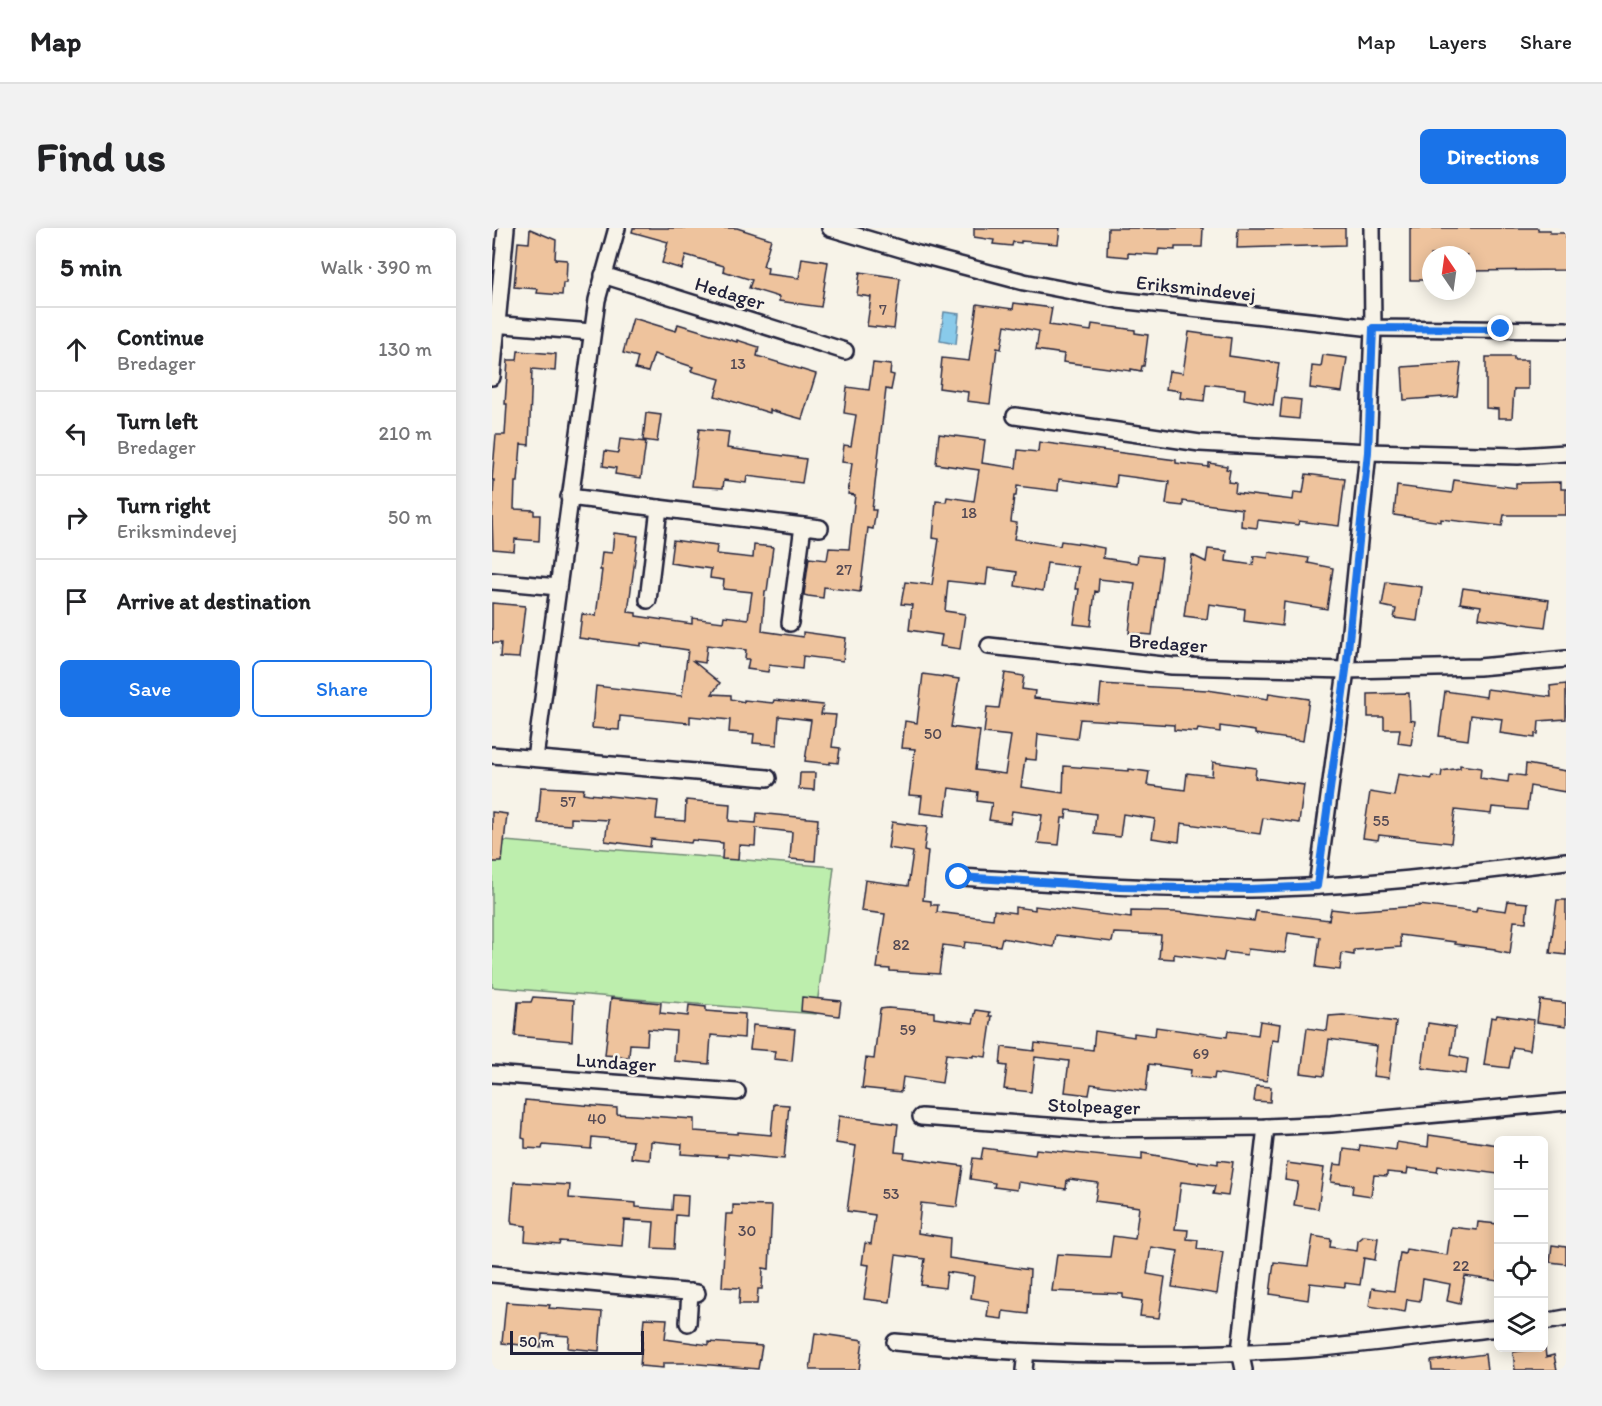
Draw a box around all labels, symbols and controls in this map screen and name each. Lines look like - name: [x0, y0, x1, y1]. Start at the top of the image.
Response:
- text: Map: [30, 24, 81, 58]
- text: Map: [1357, 29, 1396, 54]
- text: Layers: [1429, 29, 1487, 54]
- text: Share: [1520, 29, 1572, 54]
- button: Directions: [1420, 129, 1566, 184]
- text: Find us: [36, 131, 166, 182]
- north arrow: [1422, 246, 1476, 300]
- text: 5 min: [60, 251, 122, 283]
- text: Walk · 390 m: [321, 255, 432, 279]
- street label: Eriksmindevej: [1135, 270, 1257, 306]
- street label: Hedager: [692, 271, 768, 315]
- house number: 7: [879, 300, 887, 319]
- route end: [1487, 315, 1513, 341]
- text: Continue: [117, 324, 204, 351]
- icon: ahead: [60, 333, 93, 366]
- text: 130 m: [378, 337, 432, 361]
- text: Bredager: [117, 351, 196, 375]
- house number: 13: [730, 354, 746, 373]
- text: Turn left: [117, 408, 198, 435]
- icon: left: [60, 417, 93, 450]
- text: 210 m: [379, 421, 432, 445]
- text: Bredager: [117, 435, 196, 459]
- text: Turn right: [117, 492, 211, 519]
- icon: right: [60, 501, 93, 534]
- house number: 18: [961, 503, 977, 522]
- text: 50 m: [388, 505, 432, 529]
- text: Eriksmindevej: [117, 519, 237, 543]
- house number: 27: [836, 560, 852, 579]
- icon: arrive: [60, 585, 93, 618]
- text: Arrive at destination: [117, 588, 311, 615]
- street label: Bredager: [1128, 628, 1208, 658]
- button: Save: [60, 660, 240, 717]
- button: Share: [252, 660, 432, 717]
- house number: 50: [924, 724, 942, 743]
- house number: 57: [560, 792, 576, 811]
- house number: 55: [1373, 811, 1389, 830]
- route start: [945, 863, 971, 889]
- house number: 82: [892, 935, 910, 954]
- house number: 59: [900, 1020, 916, 1039]
- house number: 69: [1193, 1044, 1209, 1063]
- street label: Lundager: [575, 1047, 657, 1077]
- street label: Stolpeager: [1047, 1092, 1141, 1120]
- house number: 40: [587, 1109, 607, 1128]
- map controls: [1494, 1136, 1548, 1352]
- button: +: [1494, 1136, 1548, 1190]
- house number: 53: [882, 1184, 900, 1203]
- button: −: [1494, 1190, 1548, 1244]
- house number: 30: [738, 1221, 756, 1240]
- button: locate: [1494, 1244, 1548, 1298]
- house number: 22: [1453, 1256, 1470, 1275]
- button: layers: [1494, 1298, 1548, 1352]
- scale bar: [510, 1328, 644, 1356]
- text: 50 m: [519, 1332, 554, 1351]

